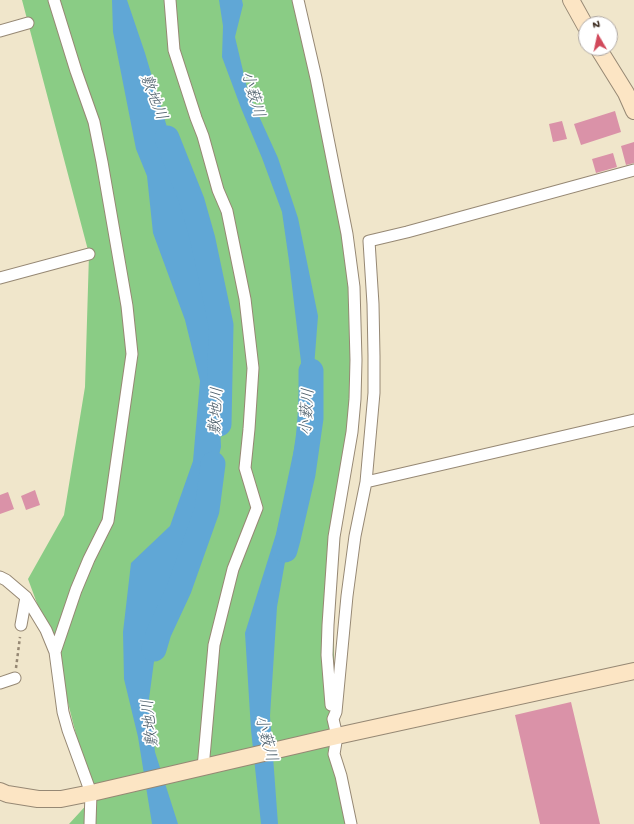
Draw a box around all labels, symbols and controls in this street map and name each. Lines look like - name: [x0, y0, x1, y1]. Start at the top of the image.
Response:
- north arrow: [578, 16, 618, 56]
- text: N: [592, 19, 601, 32]
- water label: 小薮川: [235, 69, 267, 121]
- water label: 敷地川: [134, 72, 170, 124]
- water label: 敷地川: [207, 387, 229, 435]
- water label: 小薮川: [298, 388, 320, 436]
- water label: 敷地川: [140, 698, 164, 748]
- water label: 小薮川: [249, 713, 279, 765]

